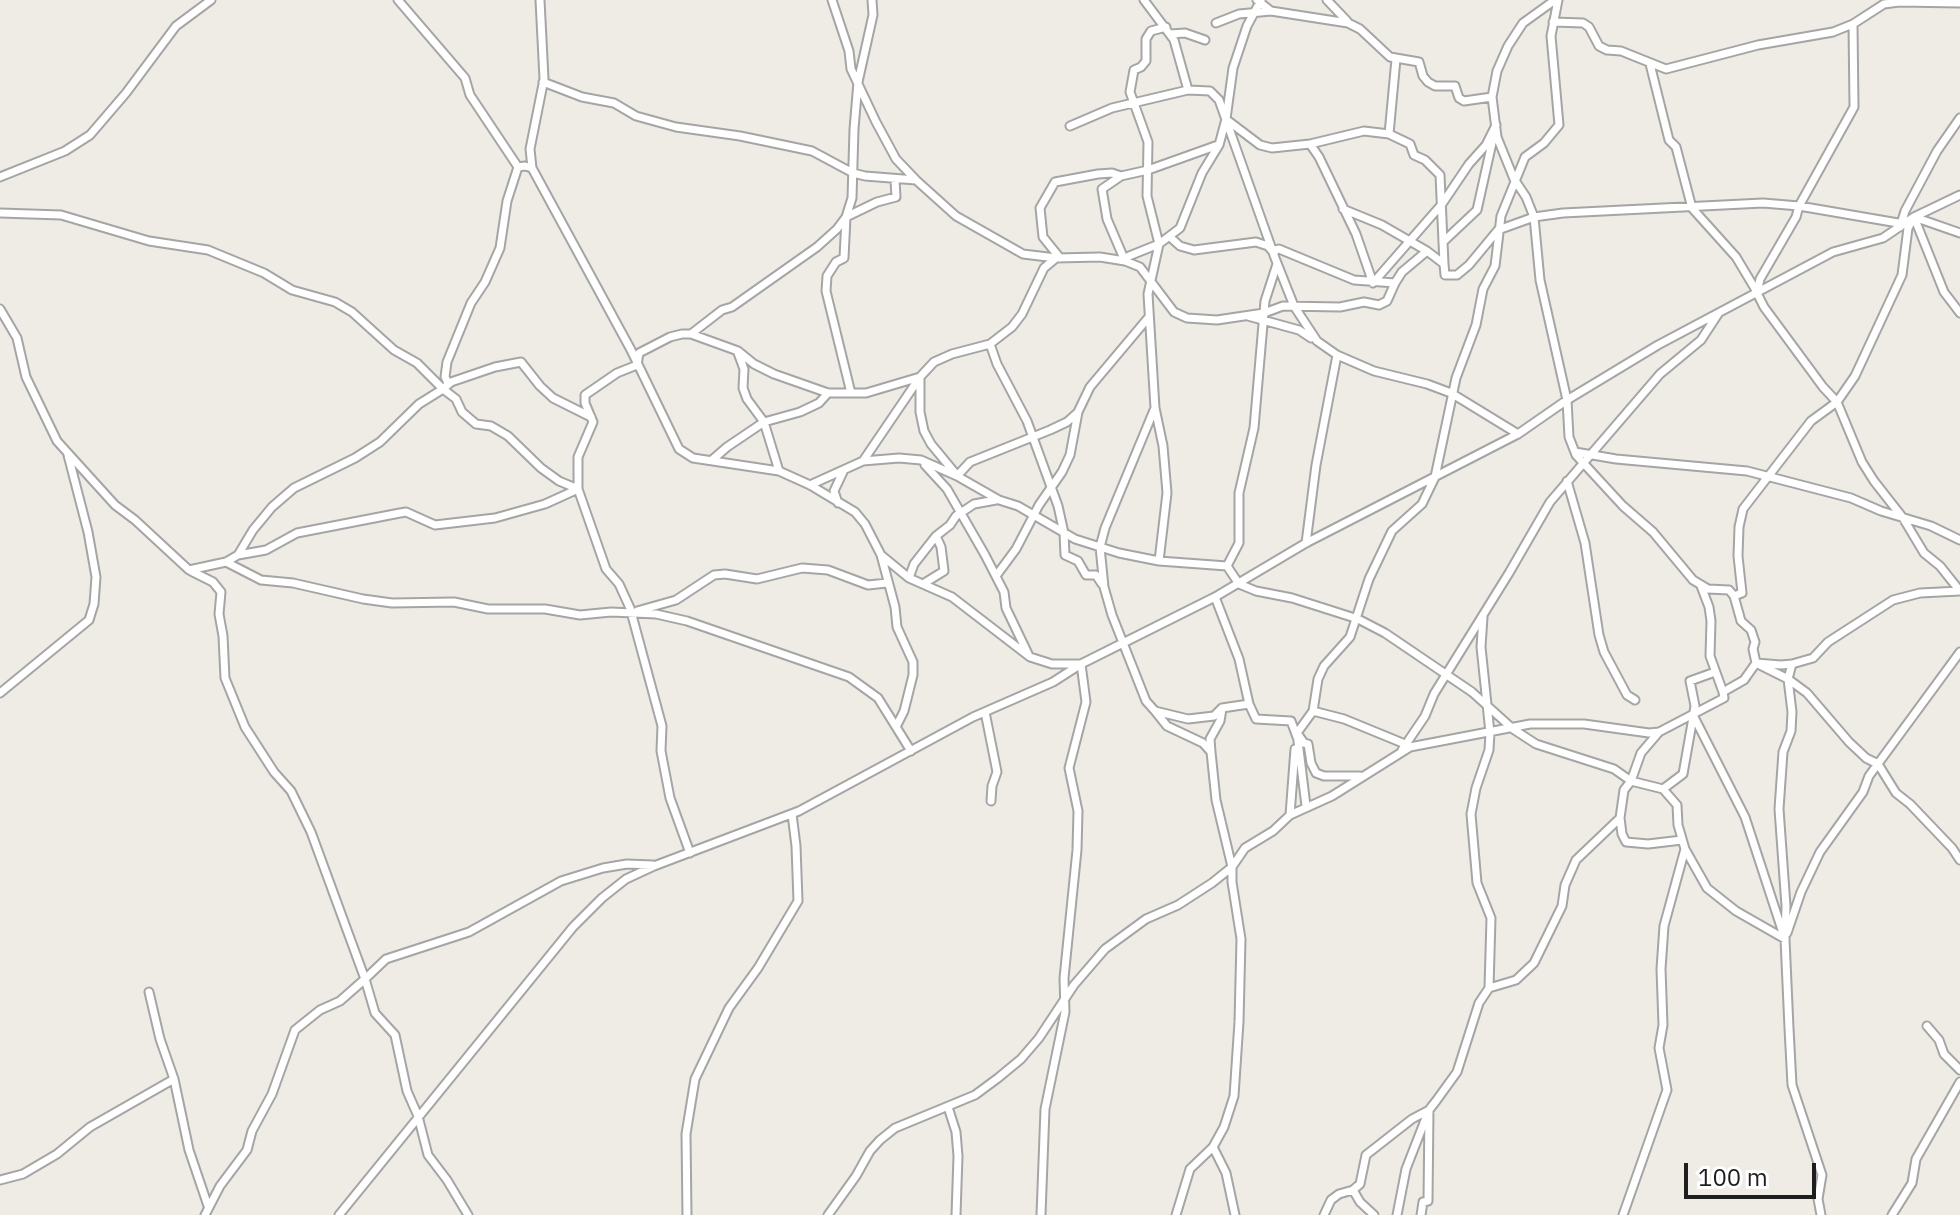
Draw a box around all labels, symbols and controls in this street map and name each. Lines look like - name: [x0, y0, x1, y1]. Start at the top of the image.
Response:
- scale bar: [1688, 1147, 1820, 1197]
- text: 100 m: [1698, 1161, 1768, 1193]

